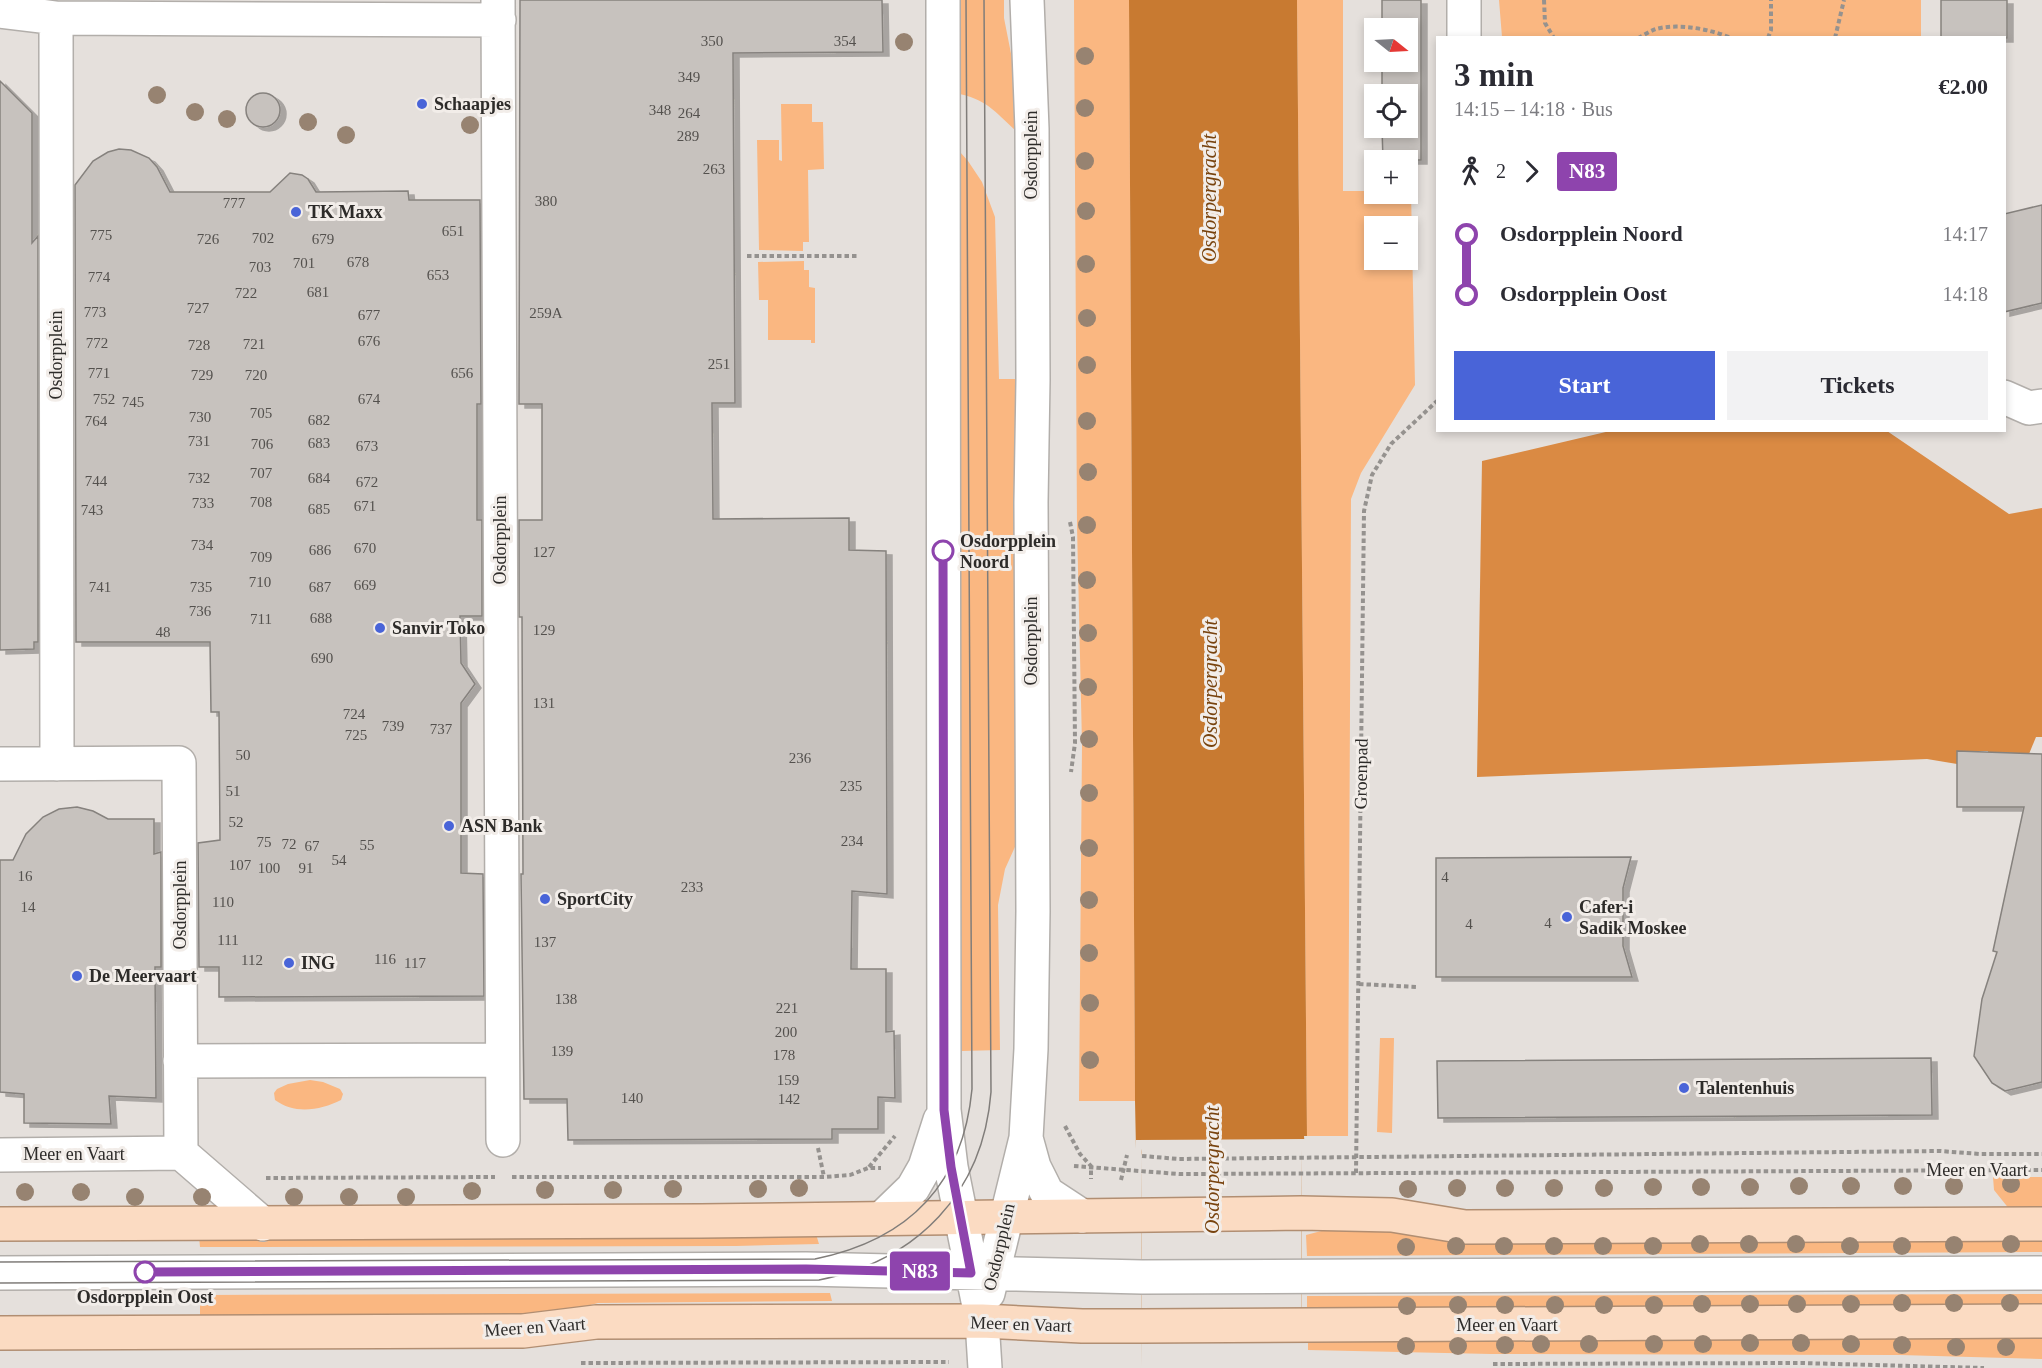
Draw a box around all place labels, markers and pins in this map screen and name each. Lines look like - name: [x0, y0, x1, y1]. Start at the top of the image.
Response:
- place label: Schaapjes: [434, 94, 511, 114]
- marker: Schaapjes: [415, 97, 429, 111]
- place label: TK Maxx: [308, 202, 383, 222]
- marker: TK Maxx: [289, 205, 303, 219]
- place label: Osdorpplein Noord: [960, 531, 1056, 572]
- marker: Osdorpplein Noord: [932, 540, 954, 562]
- place label: Sanvir Toko: [392, 618, 485, 638]
- marker: Sanvir Toko: [373, 621, 387, 635]
- place label: ASN Bank: [461, 816, 543, 836]
- marker: ASN Bank: [442, 819, 456, 833]
- place label: SportCity: [557, 889, 633, 909]
- marker: SportCity: [538, 892, 552, 906]
- place label: Cafer-i Sadik Moskee: [1579, 897, 1687, 938]
- marker: Cafer-i Sadik Moskee: [1560, 910, 1574, 924]
- place label: ING: [301, 953, 335, 973]
- marker: ING: [282, 956, 296, 970]
- place label: De Meervaart: [89, 966, 196, 986]
- marker: De Meervaart: [70, 969, 84, 983]
- place label: Talentenhuis: [1696, 1078, 1794, 1098]
- marker: Talentenhuis: [1677, 1081, 1691, 1095]
- marker: Osdorpplein Oost: [134, 1261, 156, 1283]
- place label: Osdorpplein Oost: [77, 1287, 213, 1307]

